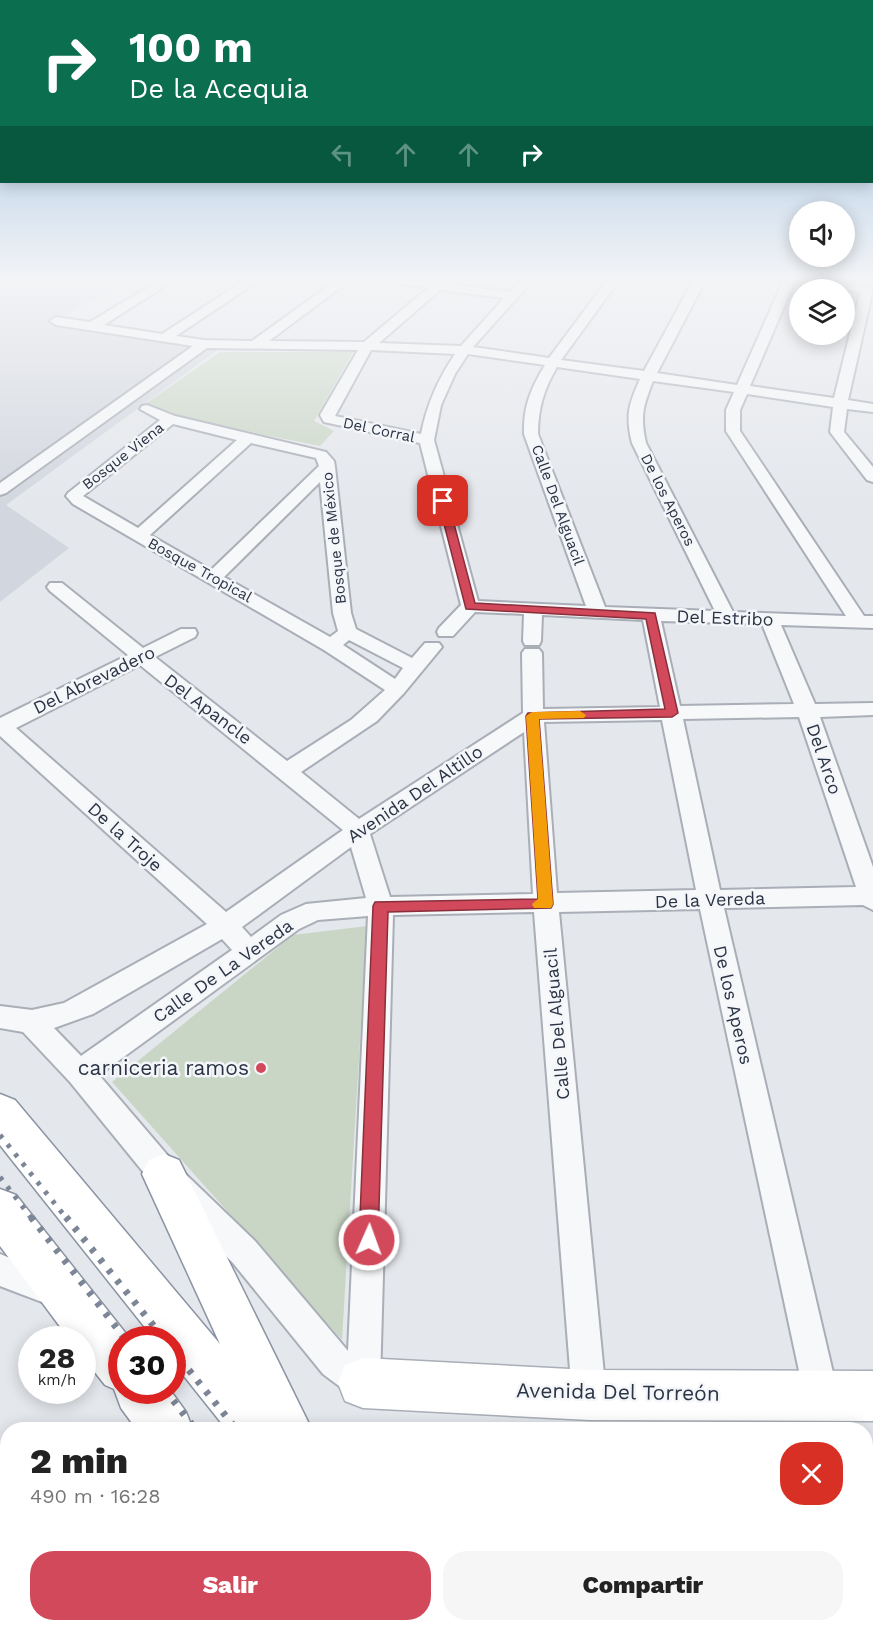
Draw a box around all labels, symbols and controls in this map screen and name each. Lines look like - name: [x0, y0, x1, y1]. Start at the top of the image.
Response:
- text: 100 m: [129, 23, 253, 72]
- icon: right: [30, 24, 108, 102]
- text: De la Acequia: [129, 73, 309, 105]
- icon: left: [326, 138, 359, 171]
- icon: ahead: [389, 138, 422, 171]
- icon: ahead: [452, 138, 485, 171]
- icon: right: [515, 138, 548, 171]
- map controls: [789, 201, 855, 345]
- button: sound: [789, 201, 855, 267]
- button: layers: [789, 279, 855, 345]
- street label: Del Corral: [341, 414, 417, 446]
- street label: Bosque Viena: [79, 418, 168, 493]
- street label: Calle Del Alguacil: [528, 442, 588, 568]
- street label: De los Aperos: [637, 451, 699, 549]
- street label: Bosque de México: [318, 471, 350, 605]
- pin: [417, 475, 468, 526]
- icon: arrive: [426, 484, 459, 517]
- street label: Bosque Tropical: [145, 534, 256, 606]
- street label: Del Estribo: [676, 605, 774, 630]
- street label: Del Abrevadero: [29, 641, 158, 718]
- street label: Del Apancle: [160, 669, 256, 748]
- street label: Del Arco: [803, 721, 846, 797]
- street label: Avenida Del Altillo: [343, 740, 487, 847]
- street label: De la Troje: [84, 798, 167, 876]
- street label: De la Vereda: [654, 887, 766, 912]
- street label: Calle De La Vereda: [149, 914, 297, 1027]
- street label: De los Aperos: [710, 943, 757, 1066]
- street label: Calle Del Alguacil: [539, 947, 574, 1101]
- place label: carniceria ramos: [78, 1055, 249, 1080]
- marker: carniceria ramos: [254, 1061, 268, 1075]
- position arrow: [337, 1208, 401, 1272]
- speed limit sign: 30: [108, 1326, 186, 1404]
- text: 28: [39, 1340, 75, 1375]
- text: km/h: [38, 1371, 76, 1389]
- street label: Avenida Del Torreón: [516, 1377, 720, 1406]
- text: 2 min: [30, 1440, 128, 1482]
- button: close: [780, 1442, 843, 1505]
- text: 490 m · 16:28: [30, 1484, 161, 1508]
- button: Salir: [30, 1551, 431, 1620]
- button: Compartir: [443, 1551, 843, 1620]

